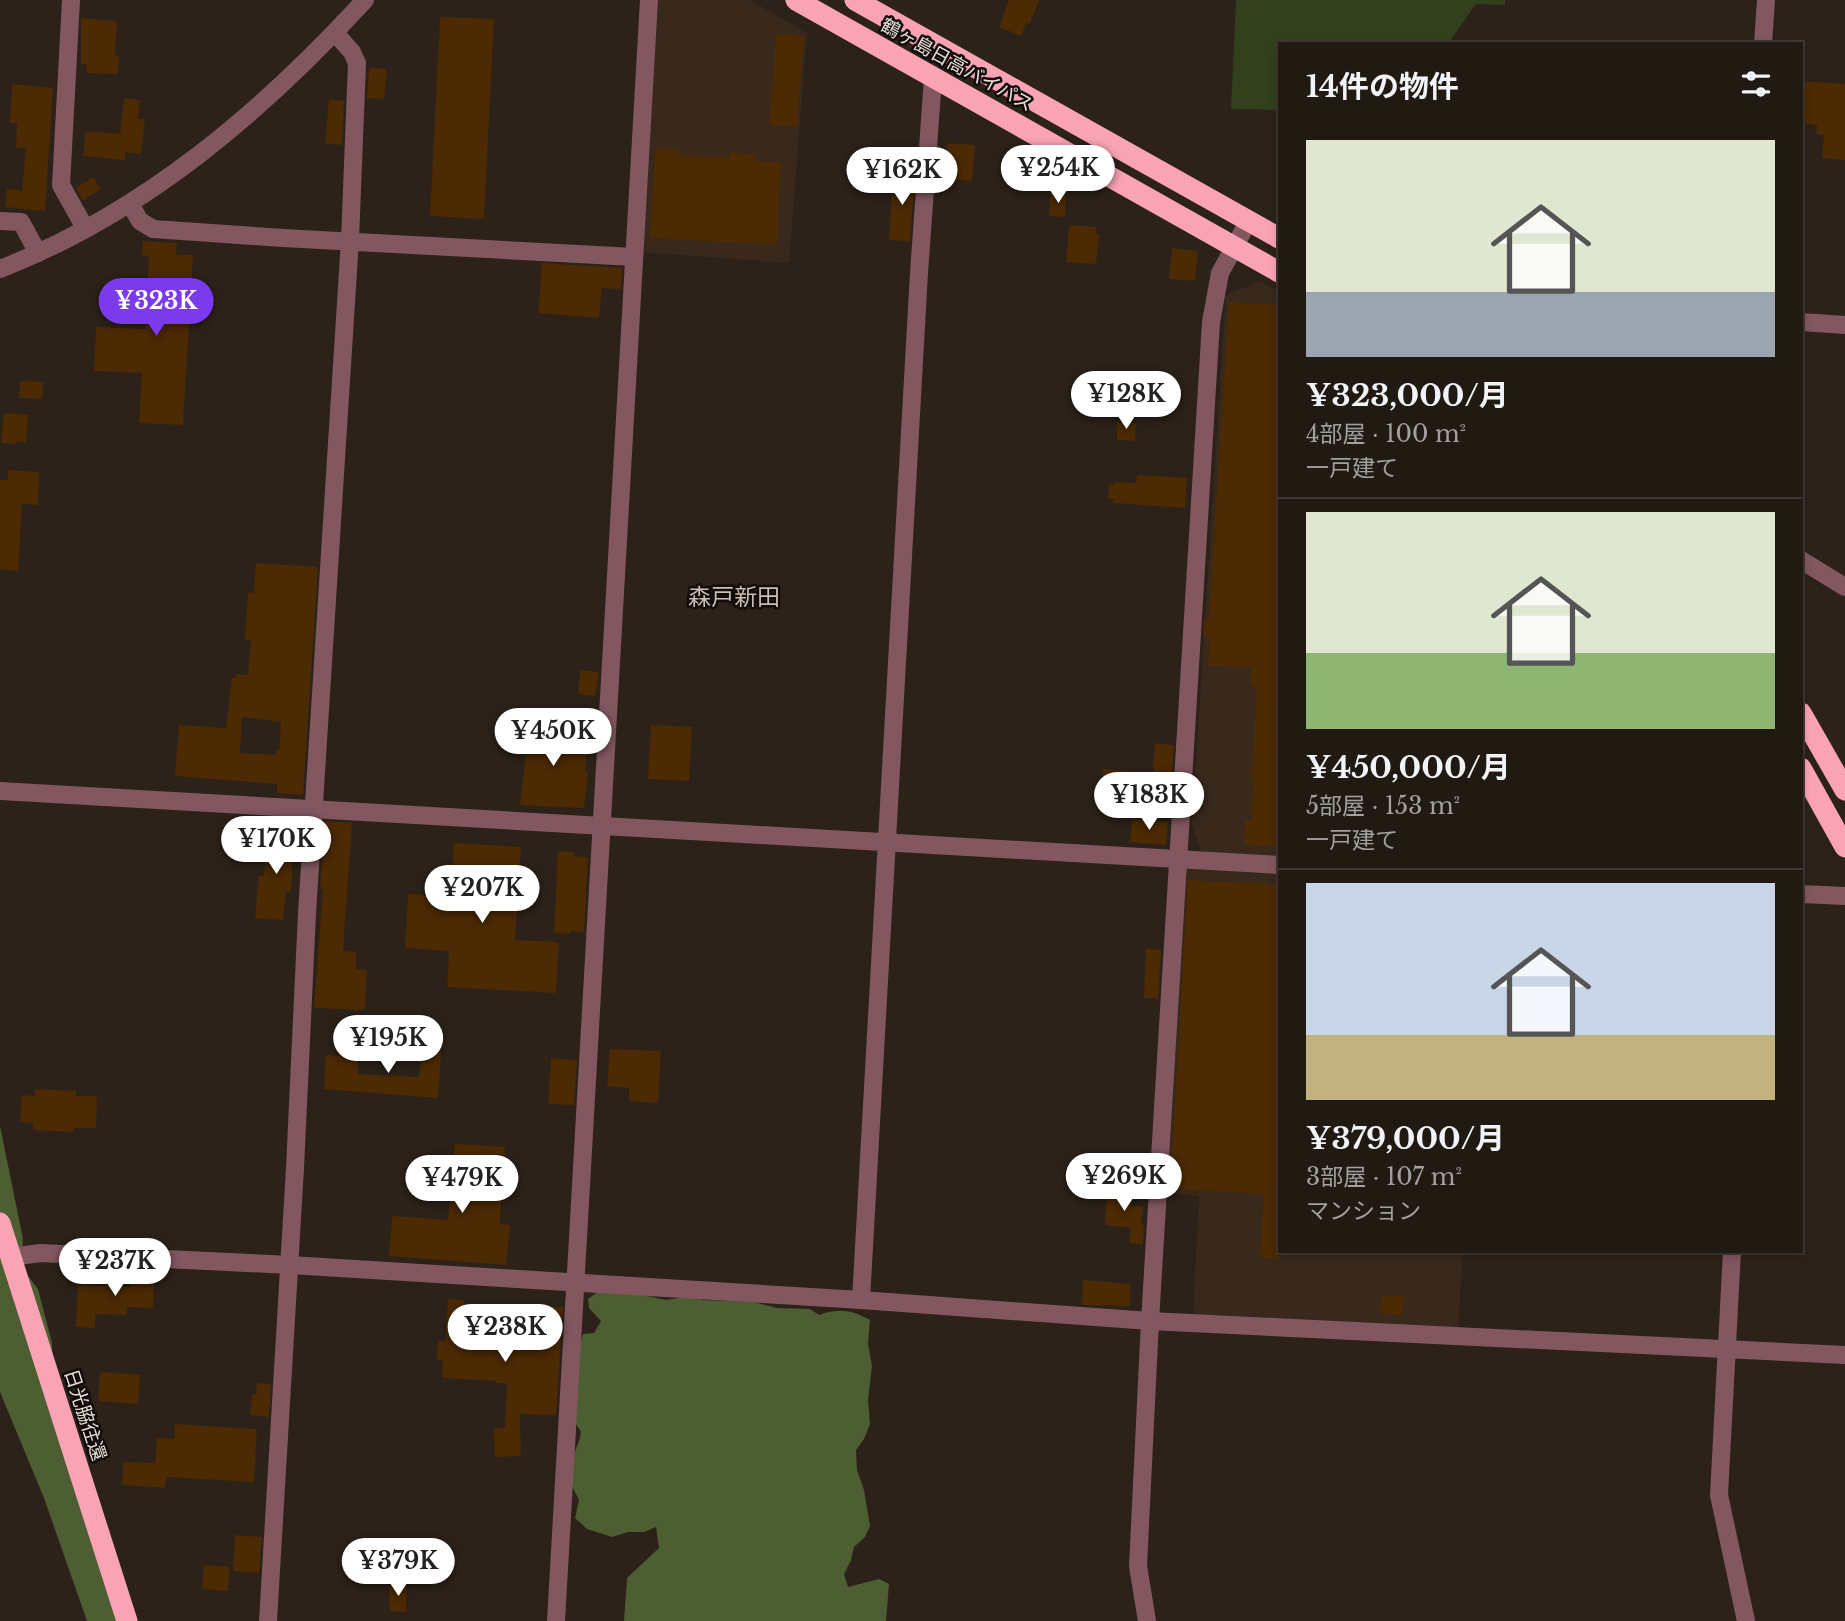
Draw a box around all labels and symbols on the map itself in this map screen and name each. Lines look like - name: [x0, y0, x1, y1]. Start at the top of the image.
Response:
- street label: 鶴ヶ島日高バイパス: [877, 14, 1037, 116]
- pin: ¥254K: [1009, 146, 1107, 205]
- pin: ¥162K: [853, 148, 951, 207]
- pin: ¥323K: [107, 278, 205, 338]
- pin: ¥128K: [1077, 372, 1175, 431]
- district label: 森戸新田: [688, 583, 780, 611]
- pin: ¥450K: [504, 708, 602, 768]
- pin: ¥183K: [1100, 772, 1198, 832]
- pin: ¥170K: [227, 816, 325, 876]
- pin: ¥207K: [433, 866, 531, 925]
- pin: ¥195K: [339, 1016, 437, 1075]
- pin: ¥269K: [1075, 1154, 1173, 1213]
- pin: ¥479K: [413, 1156, 511, 1215]
- pin: ¥237K: [66, 1238, 164, 1298]
- pin: ¥238K: [456, 1304, 554, 1364]
- street label: 日光脇往還: [59, 1366, 111, 1464]
- pin: ¥379K: [349, 1538, 447, 1598]

